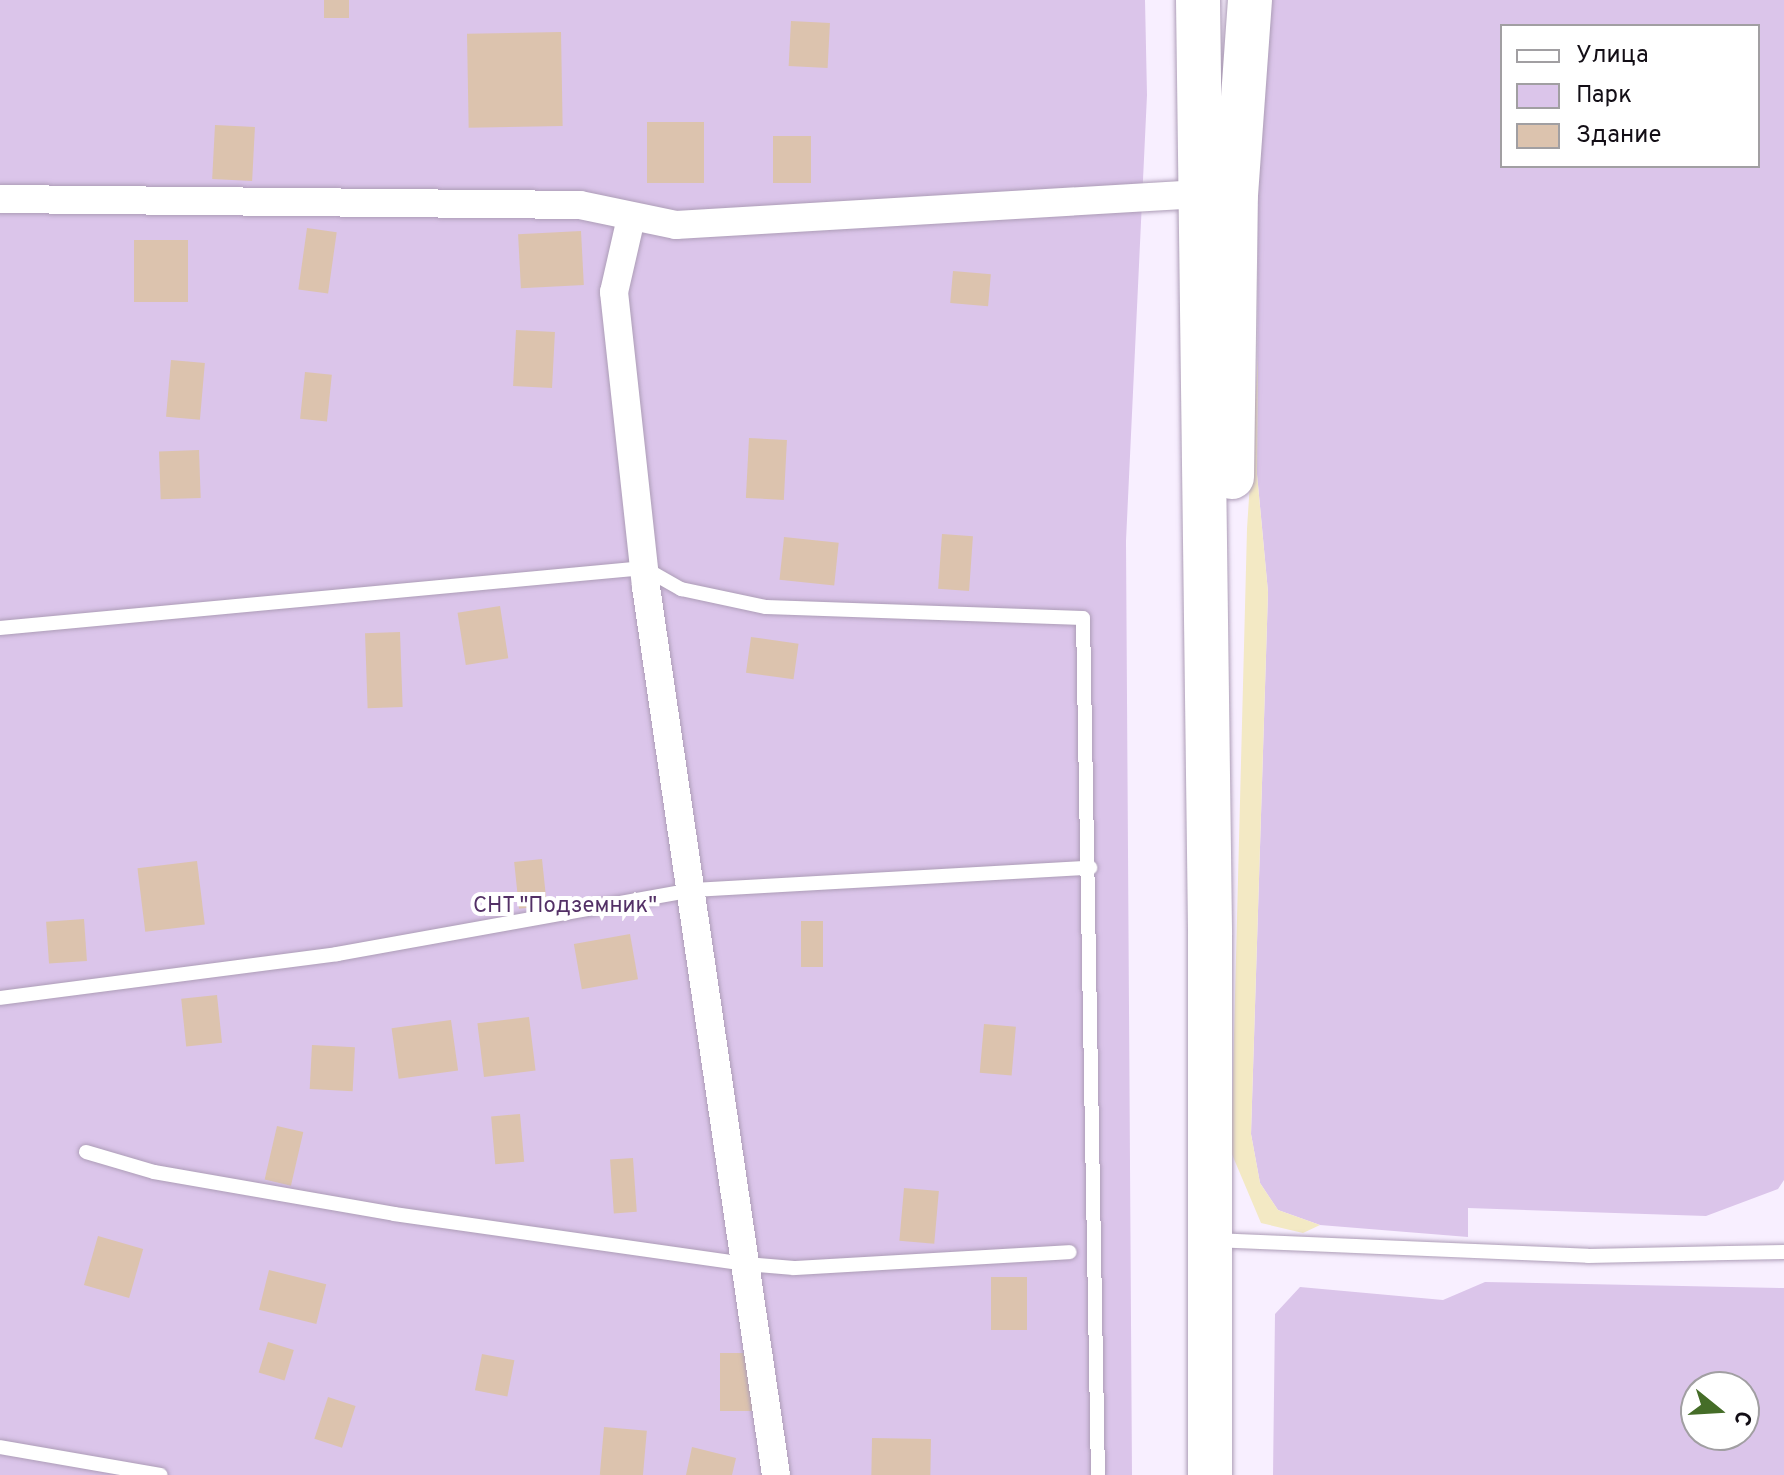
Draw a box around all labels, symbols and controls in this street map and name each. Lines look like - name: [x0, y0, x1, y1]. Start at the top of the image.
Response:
- legend: [1500, 24, 1760, 168]
- text: Улица: [1576, 41, 1649, 71]
- text: Парк: [1576, 81, 1632, 111]
- text: Здание: [1576, 121, 1662, 151]
- park label: СНТ "Подземник": [473, 894, 657, 920]
- north arrow: [1680, 1371, 1760, 1451]
- text: С: [1726, 1407, 1756, 1429]

